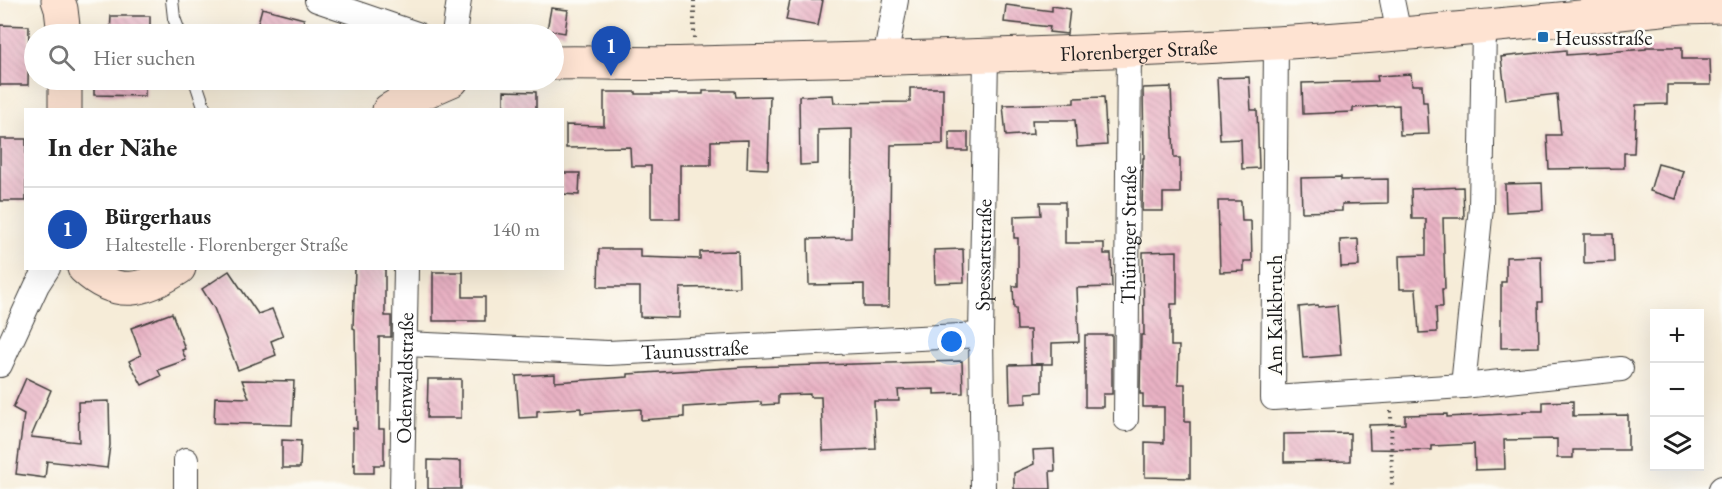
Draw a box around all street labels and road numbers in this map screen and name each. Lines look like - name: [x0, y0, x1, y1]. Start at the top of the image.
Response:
- street label: Florenberger Straße: [1059, 33, 1218, 67]
- street label: Thüringer Straße: [1113, 166, 1142, 304]
- street label: Spessartstraße: [968, 199, 997, 311]
- street label: Am Kalkbruch: [1261, 254, 1288, 376]
- street label: Odenwaldstraße: [389, 312, 419, 444]
- street label: Taunusstraße: [640, 333, 749, 365]

